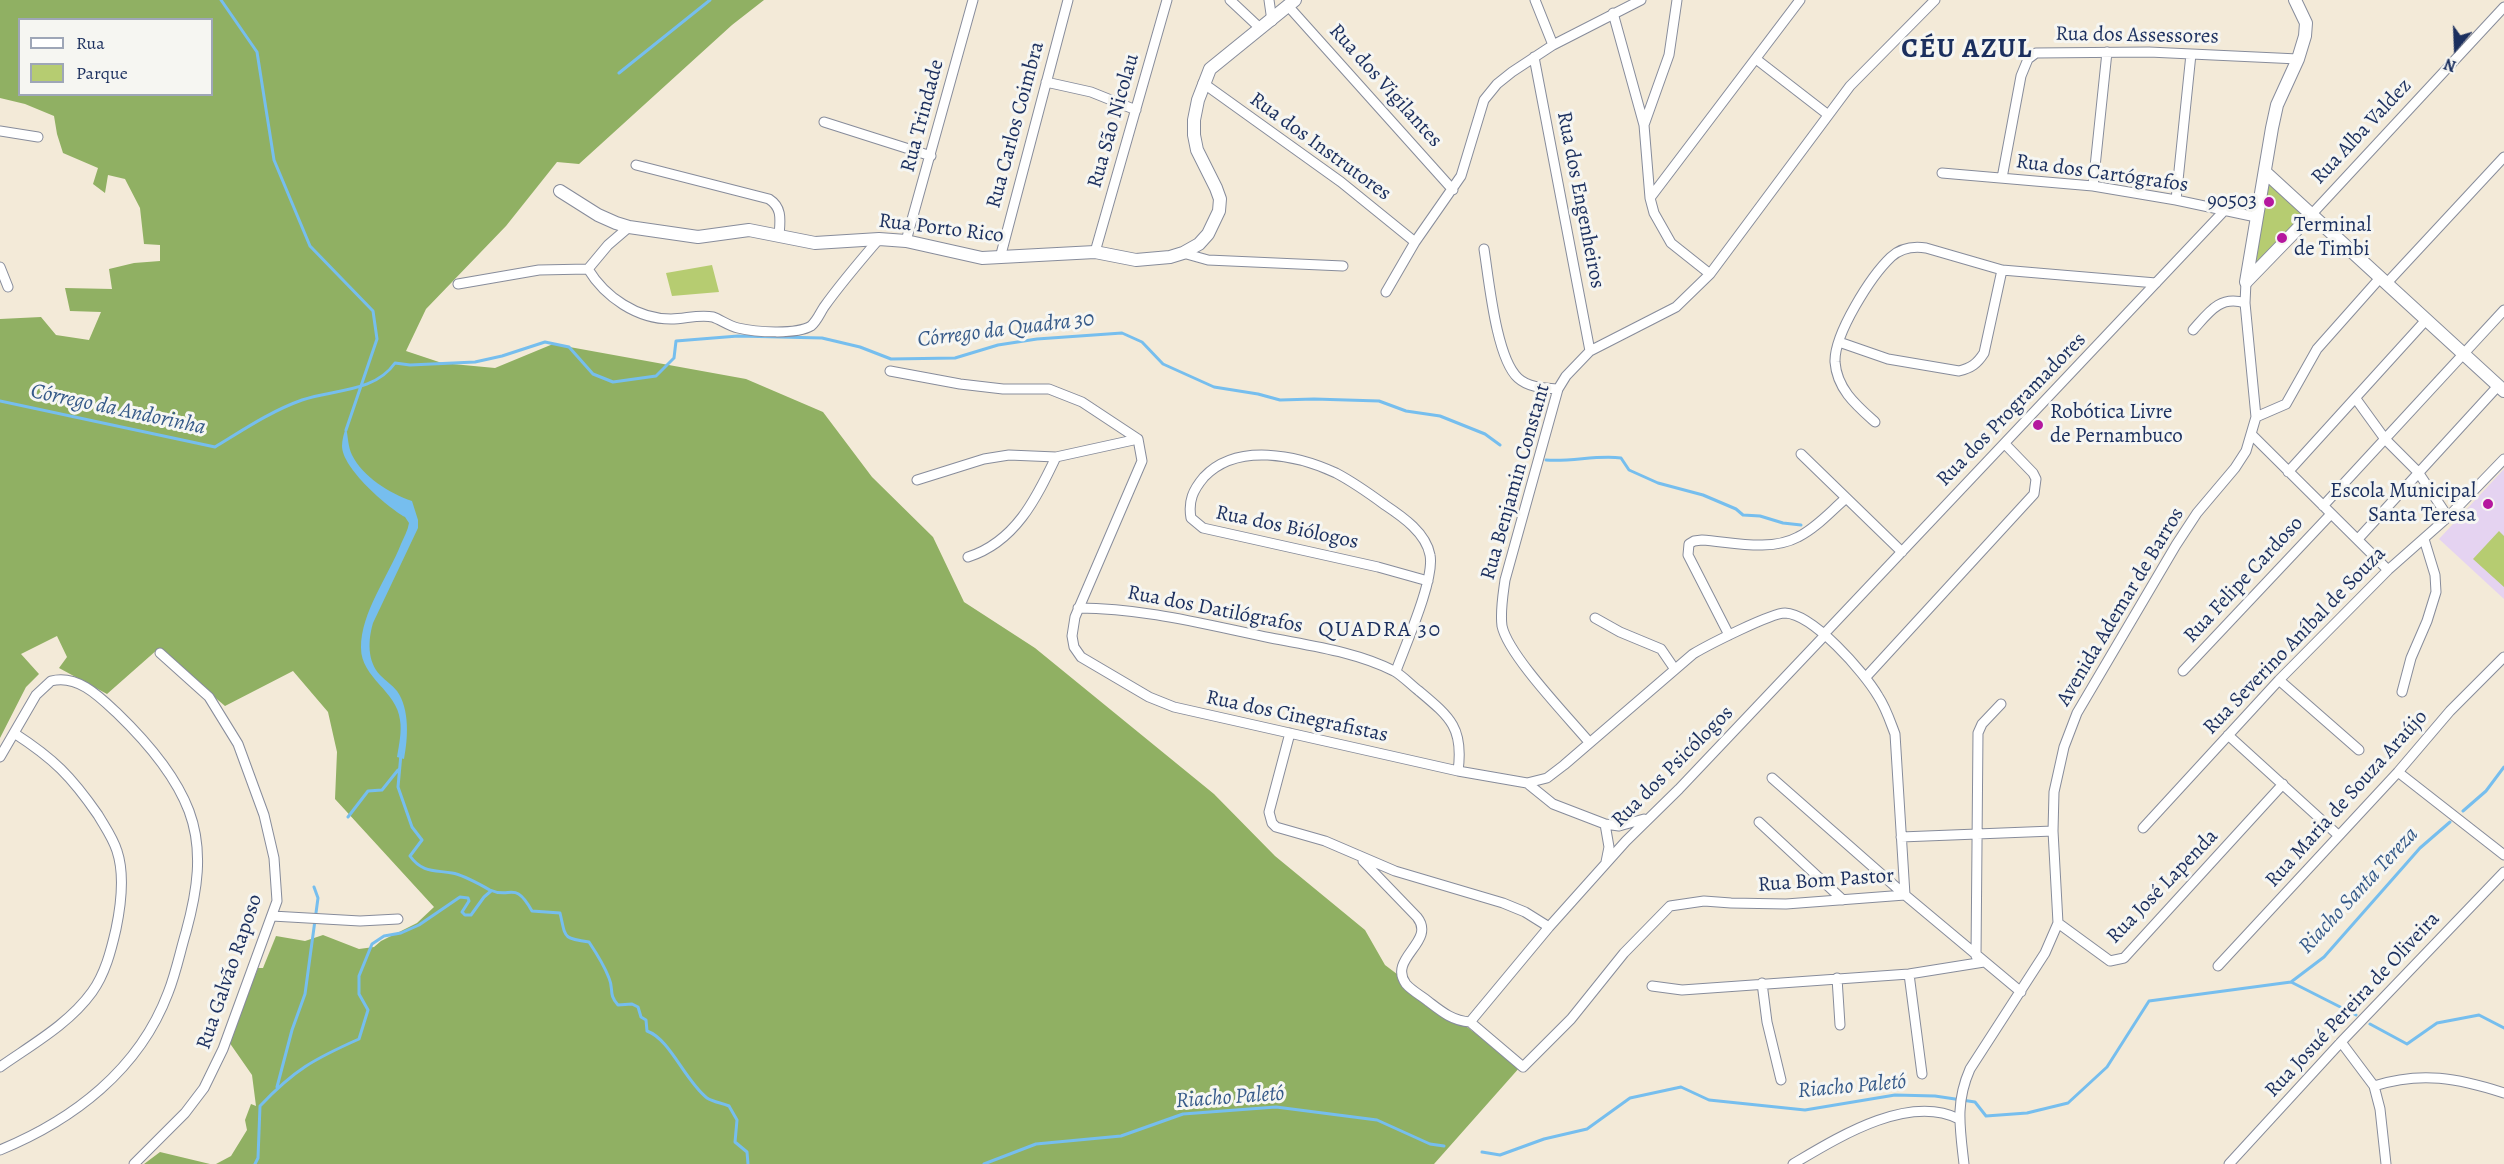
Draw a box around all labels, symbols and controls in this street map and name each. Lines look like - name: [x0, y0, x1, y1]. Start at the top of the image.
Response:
- legend: [18, 18, 213, 96]
- north arrow: [2426, 18, 2486, 78]
- street label: Rua dos Vigilantes: [1323, 19, 1447, 153]
- street label: Rua dos Assessores: [2055, 22, 2219, 50]
- text: Rua: [76, 31, 105, 55]
- district label: CÉU AZUL: [1901, 34, 2033, 66]
- street label: Rua Carlos Coimbra: [982, 39, 1050, 211]
- street label: Rua São Nicolau: [1083, 51, 1145, 191]
- text: N: [2441, 53, 2459, 77]
- street label: Rua Trindade: [896, 57, 950, 175]
- text: Parque: [76, 61, 128, 85]
- street label: Rua Alba Valdez: [2307, 74, 2417, 190]
- street label: Rua dos Instrutores: [1244, 87, 1396, 207]
- street label: Rua dos Engenheiros: [1550, 109, 1610, 291]
- street label: Rua dos Cartógrafos: [2014, 149, 2190, 199]
- place label: 90503: [2207, 189, 2257, 215]
- marker: 90503: [2262, 195, 2276, 209]
- street label: Rua Porto Rico: [877, 209, 1005, 249]
- place label: Terminal de Timbi: [2294, 213, 2371, 263]
- marker: Terminal de Timbi: [2275, 231, 2289, 245]
- water label: Córrego da Quadra 30: [916, 306, 1096, 354]
- street label: Rua dos Programadores: [1932, 328, 2092, 492]
- water label: Córrego da Andorinha: [28, 379, 208, 441]
- street label: Rua Benjamin Constant: [1476, 381, 1556, 583]
- place label: Robótica Livre de Pernambuco: [2050, 400, 2183, 450]
- marker: Robótica Livre de Pernambuco: [2031, 418, 2045, 432]
- place label: Escola Municipal Santa Teresa: [2330, 479, 2476, 529]
- marker: Escola Municipal Santa Teresa: [2481, 497, 2495, 511]
- street label: Rua dos Biólogos: [1213, 501, 1361, 555]
- street label: Avenida Ademar de Barros: [2052, 503, 2190, 711]
- street label: Rua Felipe Cardoso: [2179, 512, 2309, 648]
- street label: Rua Severino Aníbal de Souza: [2198, 542, 2392, 740]
- street label: Rua dos Datilógrafos: [1125, 581, 1305, 639]
- district label: QUADRA 30: [1318, 618, 1442, 644]
- street label: Rua dos Cinegrafistas: [1204, 685, 1390, 749]
- street label: Rua dos Psicólogos: [1607, 701, 1739, 833]
- street label: Rua Maria de Souza Araújo: [2261, 705, 2433, 893]
- water label: Riacho Santa Tereza: [2294, 822, 2424, 960]
- street label: Rua José Lapenda: [2102, 824, 2224, 950]
- street label: Rua Bom Pastor: [1757, 864, 1895, 898]
- street label: Rua Galvão Raposo: [192, 891, 268, 1053]
- street label: Rua Josué Pereira de Oliveira: [2260, 907, 2446, 1103]
- water label: Riacho Paletó: [1797, 1069, 1907, 1105]
- water label: Riacho Paletó: [1175, 1081, 1285, 1115]

